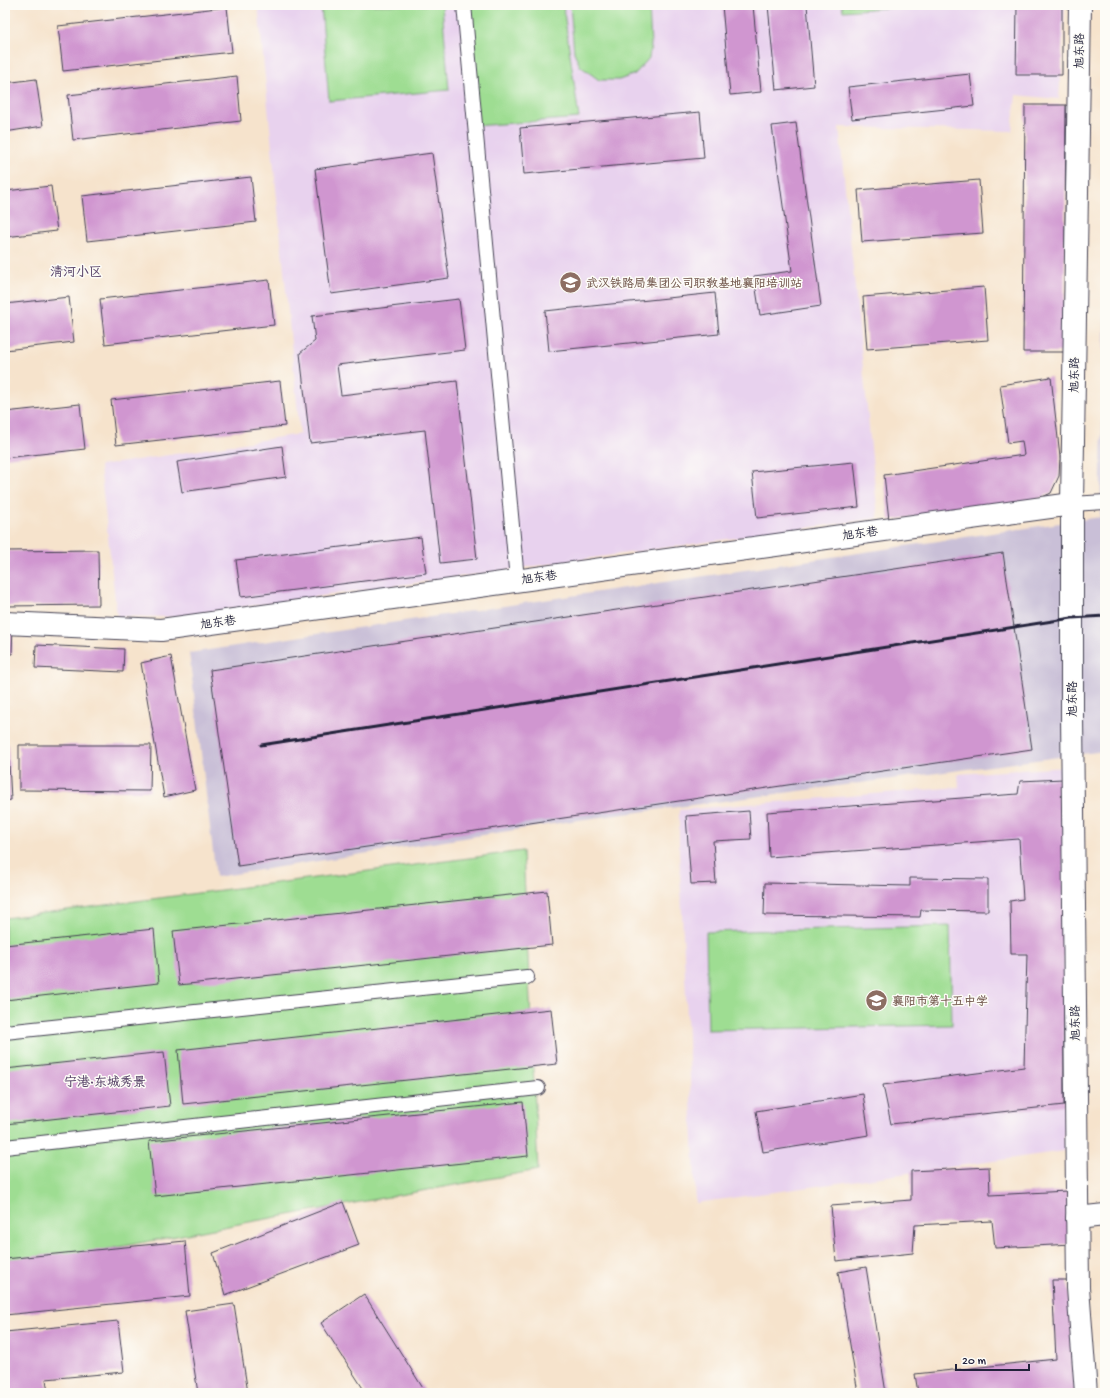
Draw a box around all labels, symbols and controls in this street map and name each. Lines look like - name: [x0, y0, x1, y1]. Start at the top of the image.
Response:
- street label: 旭东路: [1073, 33, 1088, 69]
- district label: 清河小区: [50, 265, 102, 281]
- school or university icon: 武汉铁路局集团公司职教基地襄阳培训站: [557, 270, 583, 296]
- place label: 武汉铁路局集团公司职教基地襄阳培训站: [586, 276, 802, 292]
- street label: 旭东路: [1068, 357, 1083, 393]
- street label: 旭东巷: [841, 525, 879, 544]
- street label: 旭东巷: [520, 569, 558, 588]
- street label: 旭东巷: [199, 614, 237, 633]
- street label: 旭东路: [1066, 681, 1081, 717]
- school or university icon: 襄阳市第十五中学: [863, 988, 889, 1014]
- place label: 襄阳市第十五中学: [892, 995, 988, 1010]
- street label: 旭东路: [1069, 1005, 1084, 1041]
- district label: 宁港·东城秀景: [64, 1075, 146, 1091]
- scale bar: [956, 1346, 1029, 1372]
- text: 20 m: [962, 1355, 987, 1369]

